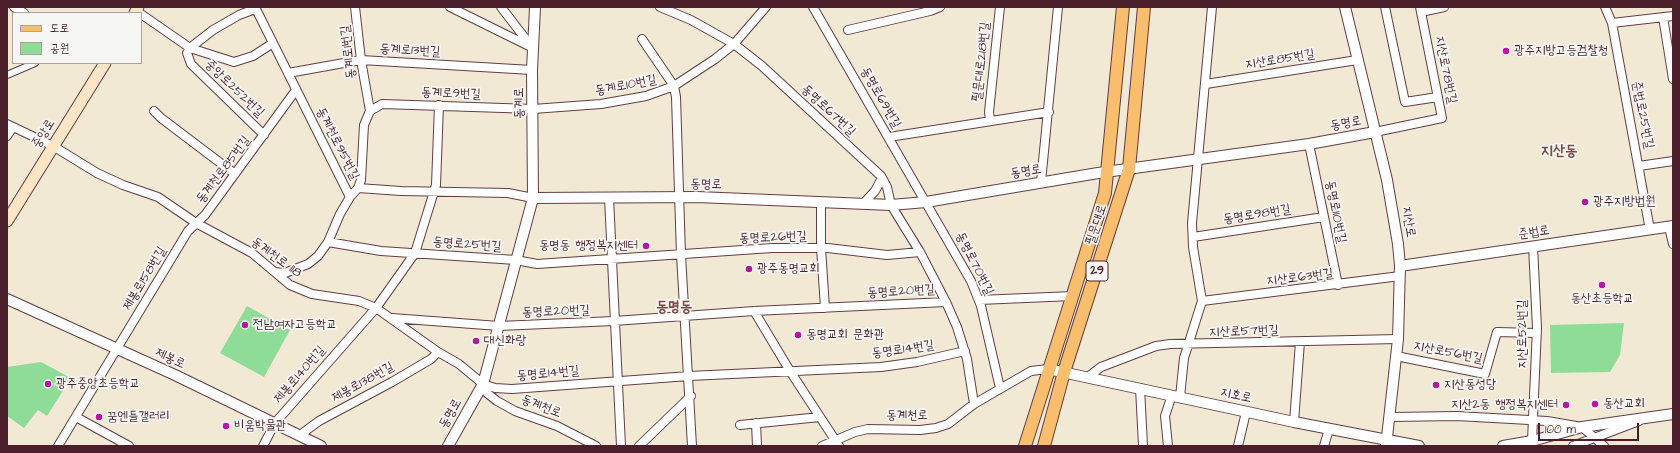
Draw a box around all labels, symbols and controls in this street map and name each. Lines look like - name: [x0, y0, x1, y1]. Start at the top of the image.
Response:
- legend: [12, 12, 142, 64]
- text: 도로: [50, 20, 69, 37]
- street label: 필문대로218번길: [970, 21, 994, 103]
- street label: 동계로1번길: [338, 24, 360, 80]
- street label: 지산로78번길: [1431, 35, 1459, 105]
- text: 공원: [50, 40, 69, 57]
- street label: 동계로13번길: [379, 42, 441, 60]
- place label: 광주지방고등검찰청: [1514, 43, 1608, 59]
- marker: 광주지방고등검찰청: [1501, 46, 1511, 56]
- street label: 지산로85번길: [1244, 47, 1316, 73]
- street label: 중앙로252번길: [201, 57, 267, 121]
- street label: 동명로69번길: [856, 65, 904, 131]
- street label: 동계로10번길: [594, 72, 658, 100]
- street label: 준법로25번길: [1628, 80, 1656, 150]
- street label: 동명로67번길: [798, 82, 858, 140]
- street label: 동계로9번길: [421, 85, 481, 103]
- street label: 동계로: [512, 87, 528, 119]
- street label: 동계천로95번길: [312, 105, 362, 183]
- street label: 동명로: [1329, 114, 1363, 134]
- street label: 중앙로: [29, 117, 59, 151]
- street label: 동계천로85번길: [194, 133, 254, 207]
- district label: 지산동: [1541, 143, 1577, 161]
- street label: 동명로: [1009, 162, 1043, 182]
- street label: 동명로: [690, 177, 722, 193]
- street label: 동명로110번길: [1321, 179, 1349, 245]
- place label: 광주지방법원: [1593, 194, 1656, 210]
- marker: 광주지방법원: [1580, 197, 1590, 207]
- street label: 동명로98번길: [1222, 202, 1292, 228]
- street label: 필문대로: [1083, 203, 1111, 247]
- street label: 지산로: [1398, 205, 1418, 239]
- street label: 준법로: [1517, 223, 1551, 243]
- street label: 동명로26번길: [739, 229, 807, 247]
- street label: 동명로70번길: [952, 230, 996, 298]
- street label: 동계천로 118: [248, 234, 304, 282]
- street label: 동명로25번길: [432, 235, 502, 255]
- place label: 동명동 행정복지센터: [539, 238, 638, 254]
- marker: 동명동 행정복지센터: [641, 241, 651, 251]
- street label: 제봉로158번길: [120, 244, 170, 314]
- place label: 광주동명교회: [757, 261, 820, 277]
- road number: 29: [1086, 261, 1108, 281]
- marker: 광주동명교회: [744, 264, 754, 274]
- street label: 지산로63번길: [1266, 266, 1334, 290]
- marker: 동산초등학교: [1597, 280, 1607, 290]
- street label: 동명로20번길: [867, 282, 935, 302]
- place label: 동산초등학교: [1571, 291, 1633, 307]
- district label: 동명동: [656, 299, 692, 317]
- street label: 지산로52번길: [1515, 300, 1531, 368]
- street label: 동명로20번길: [522, 303, 590, 321]
- place label: 전남여자고등학교: [253, 317, 337, 333]
- marker: 전남여자고등학교: [240, 320, 250, 330]
- street label: 지산로57번길: [1209, 323, 1279, 341]
- place label: 동명교회 문화관: [806, 327, 884, 343]
- marker: 동명교회 문화관: [793, 330, 803, 340]
- place label: 대신화랑: [484, 333, 526, 349]
- marker: 대신화랑: [471, 336, 481, 346]
- street label: 동명로14번길: [871, 338, 935, 362]
- street label: 지산로56번길: [1412, 339, 1484, 367]
- street label: 제봉로140번길: [271, 343, 329, 407]
- street label: 제봉로: [152, 345, 188, 373]
- street label: 제봉로138번길: [329, 359, 397, 407]
- street label: 동명로14번길: [516, 363, 580, 385]
- place label: 광주중앙초등학교: [56, 376, 140, 392]
- place label: 지산동성당: [1444, 377, 1496, 393]
- marker: 광주중앙초등학교: [43, 379, 53, 389]
- marker: 지산동성당: [1431, 380, 1441, 390]
- street label: 지호로: [1219, 385, 1253, 407]
- street label: 동계천로: [519, 392, 563, 422]
- place label: 동산교회: [1603, 396, 1645, 412]
- street label: 동명로: [436, 397, 466, 431]
- place label: 지산2동 행정복지센터: [1451, 397, 1558, 413]
- marker: 동산교회: [1590, 399, 1600, 409]
- marker: 지산2동 행정복지센터: [1561, 400, 1571, 410]
- street label: 동계천로: [886, 408, 928, 424]
- place label: 꿈엔들갤러리: [107, 409, 170, 425]
- marker: 꿈엔들갤러리: [94, 412, 104, 422]
- scale bar: [1540, 415, 1641, 441]
- place label: 비움박물관: [234, 418, 286, 434]
- marker: 비움박물관: [221, 421, 231, 431]
- text: 100 m: [1545, 421, 1576, 438]

